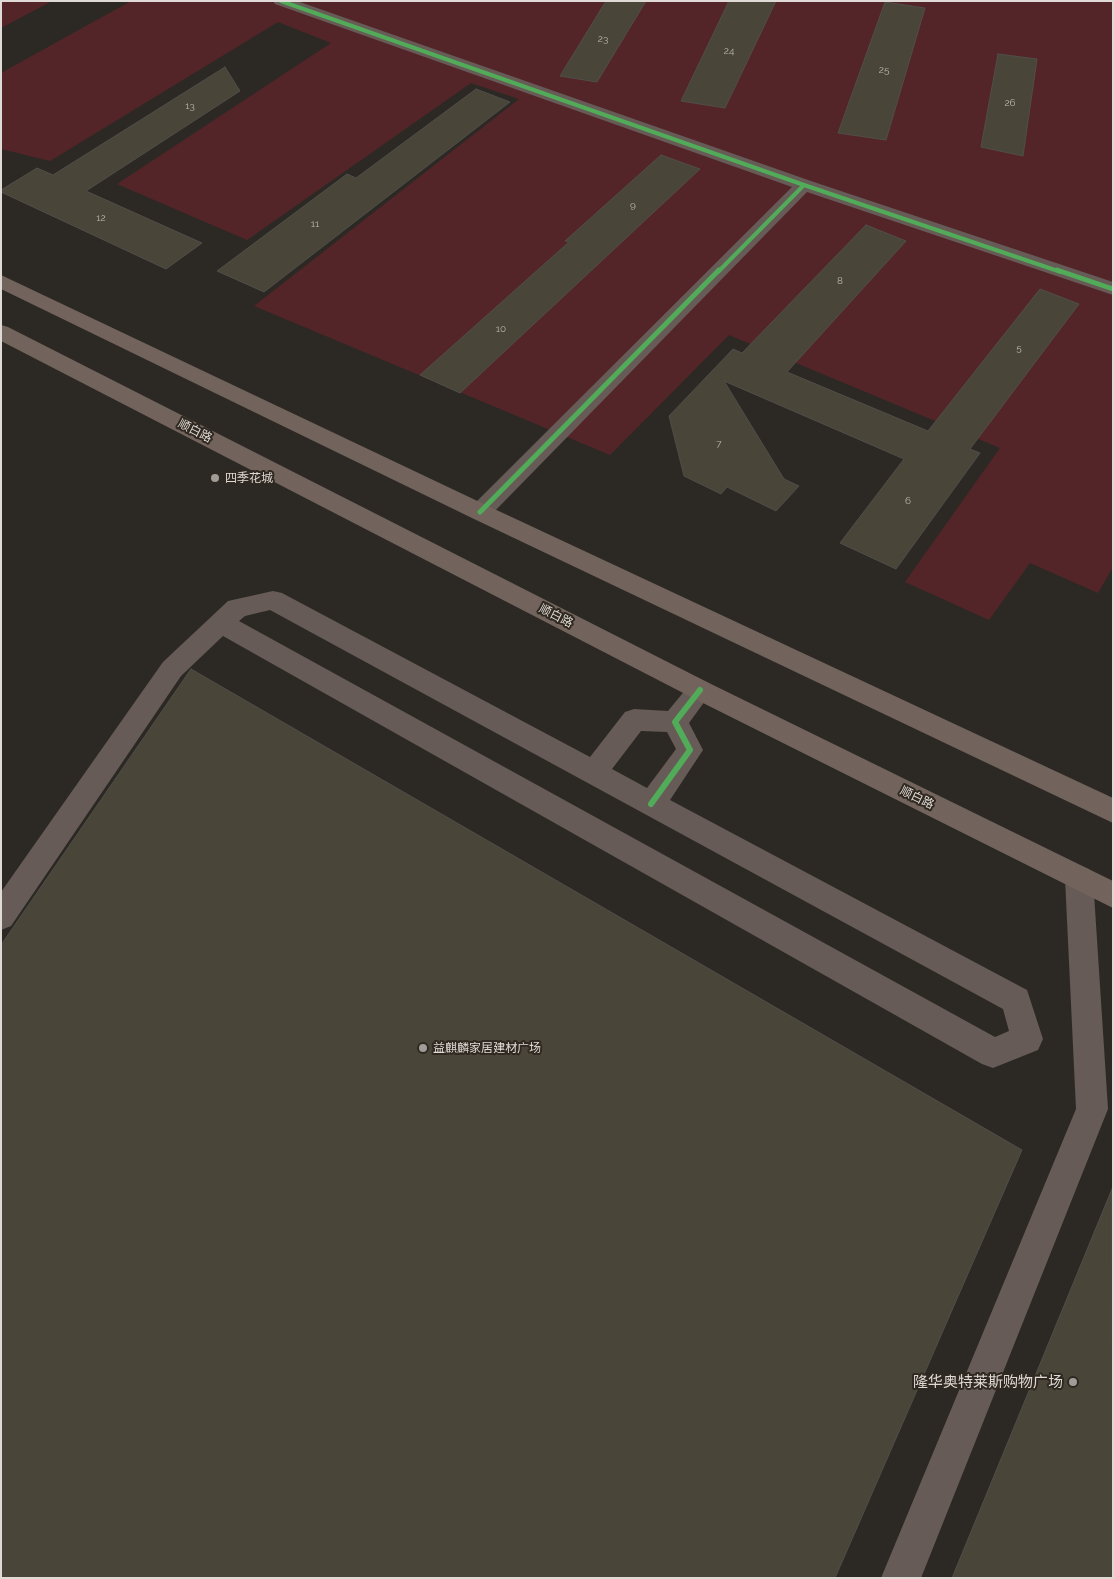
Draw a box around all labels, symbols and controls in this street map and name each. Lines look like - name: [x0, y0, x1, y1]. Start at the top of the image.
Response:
- house number: 23: [598, 33, 608, 45]
- house number: 24: [724, 45, 734, 57]
- house number: 25: [879, 64, 889, 76]
- house number: 26: [1004, 97, 1016, 109]
- house number: 13: [185, 100, 195, 112]
- house number: 9: [630, 199, 636, 211]
- house number: 12: [96, 212, 106, 224]
- house number: 11: [311, 218, 319, 230]
- house number: 8: [837, 275, 843, 287]
- house number: 10: [496, 323, 506, 335]
- house number: 5: [1016, 342, 1022, 354]
- street label: 顺白路: [176, 416, 214, 446]
- house number: 7: [716, 438, 722, 450]
- place label: 四季花城: [225, 471, 273, 485]
- marker: 四季花城: [209, 472, 221, 484]
- house number: 6: [905, 495, 911, 507]
- street label: 顺白路: [537, 601, 575, 631]
- street label: 顺白路: [898, 784, 936, 812]
- place label: 益麒麟家居建材广场: [433, 1041, 541, 1055]
- marker: 益麒麟家居建材广场: [417, 1042, 429, 1054]
- place label: 隆华奥特莱斯购物广场: [913, 1373, 1063, 1391]
- marker: 隆华奥特莱斯购物广场: [1067, 1376, 1079, 1388]

